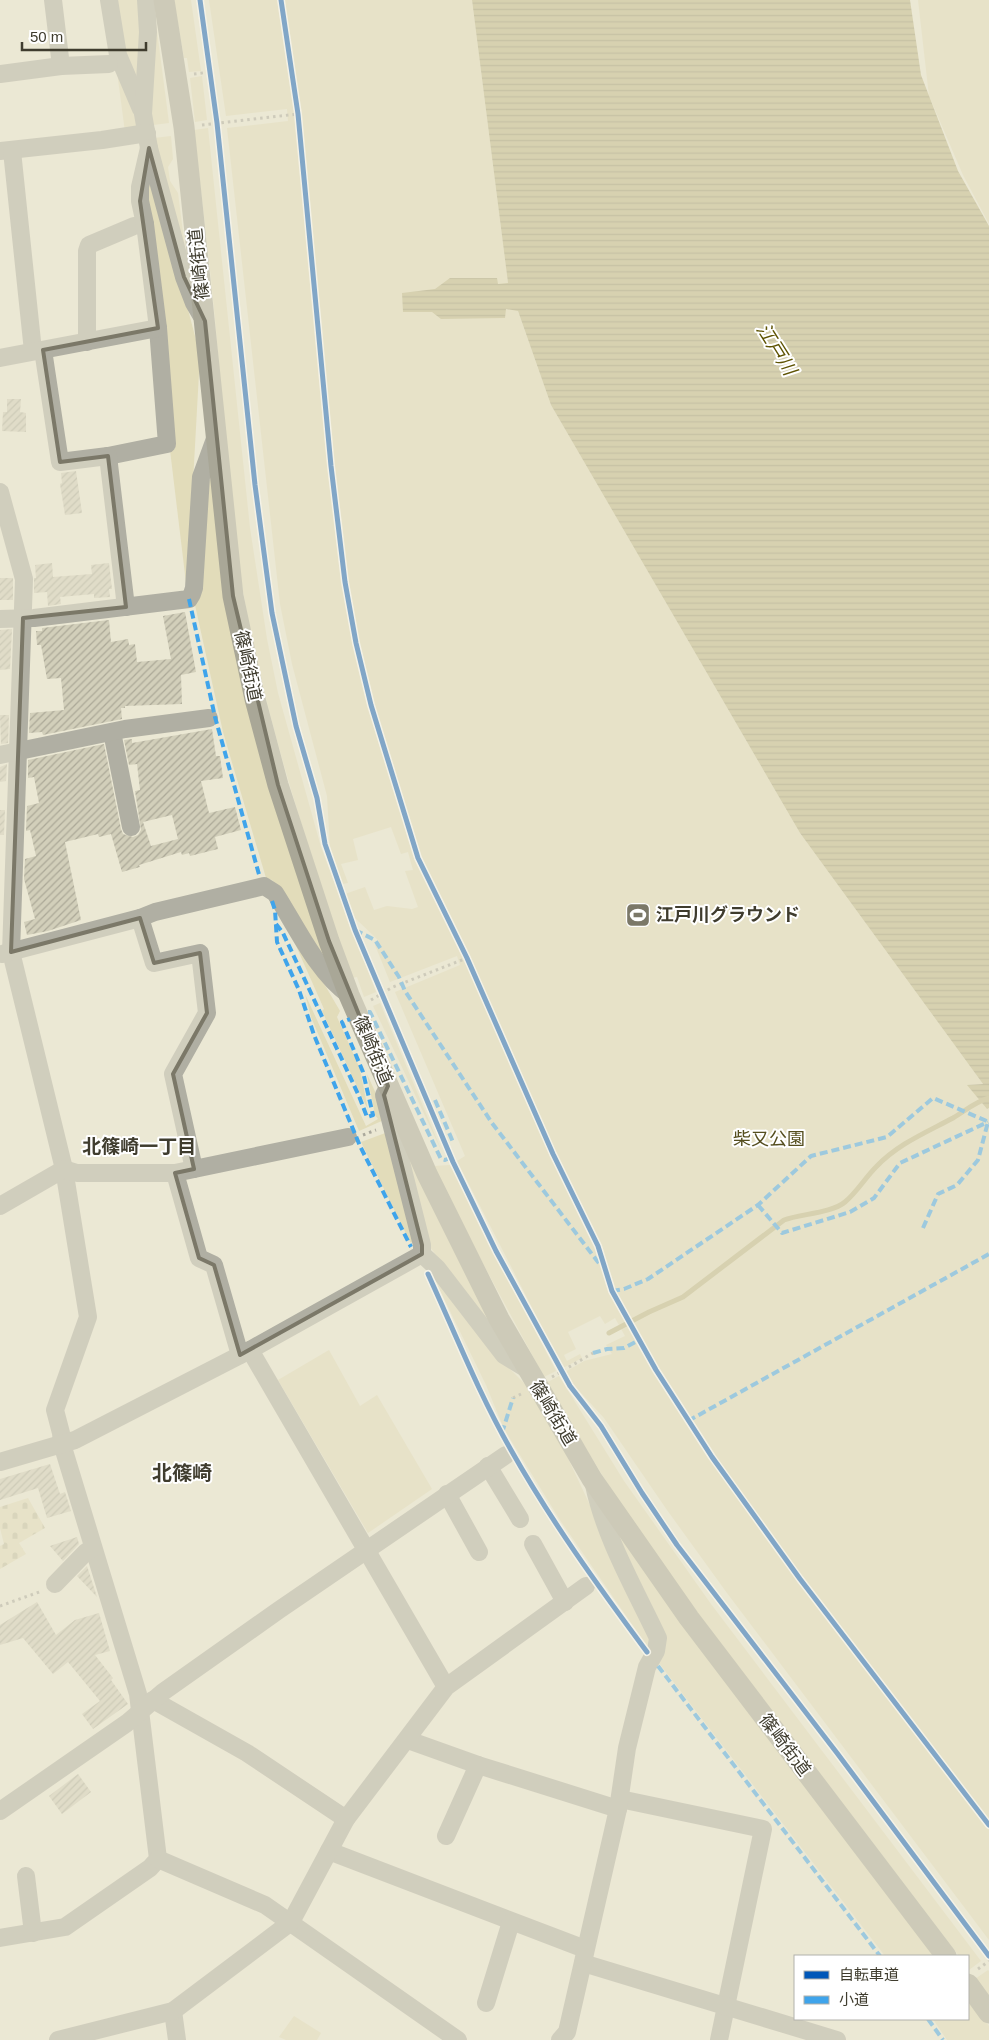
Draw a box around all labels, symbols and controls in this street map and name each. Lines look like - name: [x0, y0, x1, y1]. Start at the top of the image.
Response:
- scale bar: [22, 20, 146, 52]
- text: 50 m: [30, 28, 63, 45]
- street label: 篠崎街道: [185, 227, 213, 301]
- water label: 江戸川: [753, 320, 802, 381]
- street label: 篠崎街道: [231, 629, 265, 703]
- sports icon: 江戸川グラウンド: [625, 902, 651, 928]
- place label: 江戸川グラウンド: [656, 905, 800, 925]
- street label: 篠崎街道: [350, 1013, 396, 1087]
- park label: 柴又公園: [733, 1129, 805, 1149]
- district label: 北篠崎一丁目: [82, 1136, 196, 1157]
- street label: 篠崎街道: [526, 1377, 580, 1449]
- district label: 北篠崎: [152, 1462, 212, 1484]
- street label: 篠崎街道: [755, 1710, 815, 1780]
- legend: [794, 1955, 969, 2020]
- text: 自転車道: [839, 1966, 899, 1983]
- text: 小道: [839, 1991, 869, 2008]

